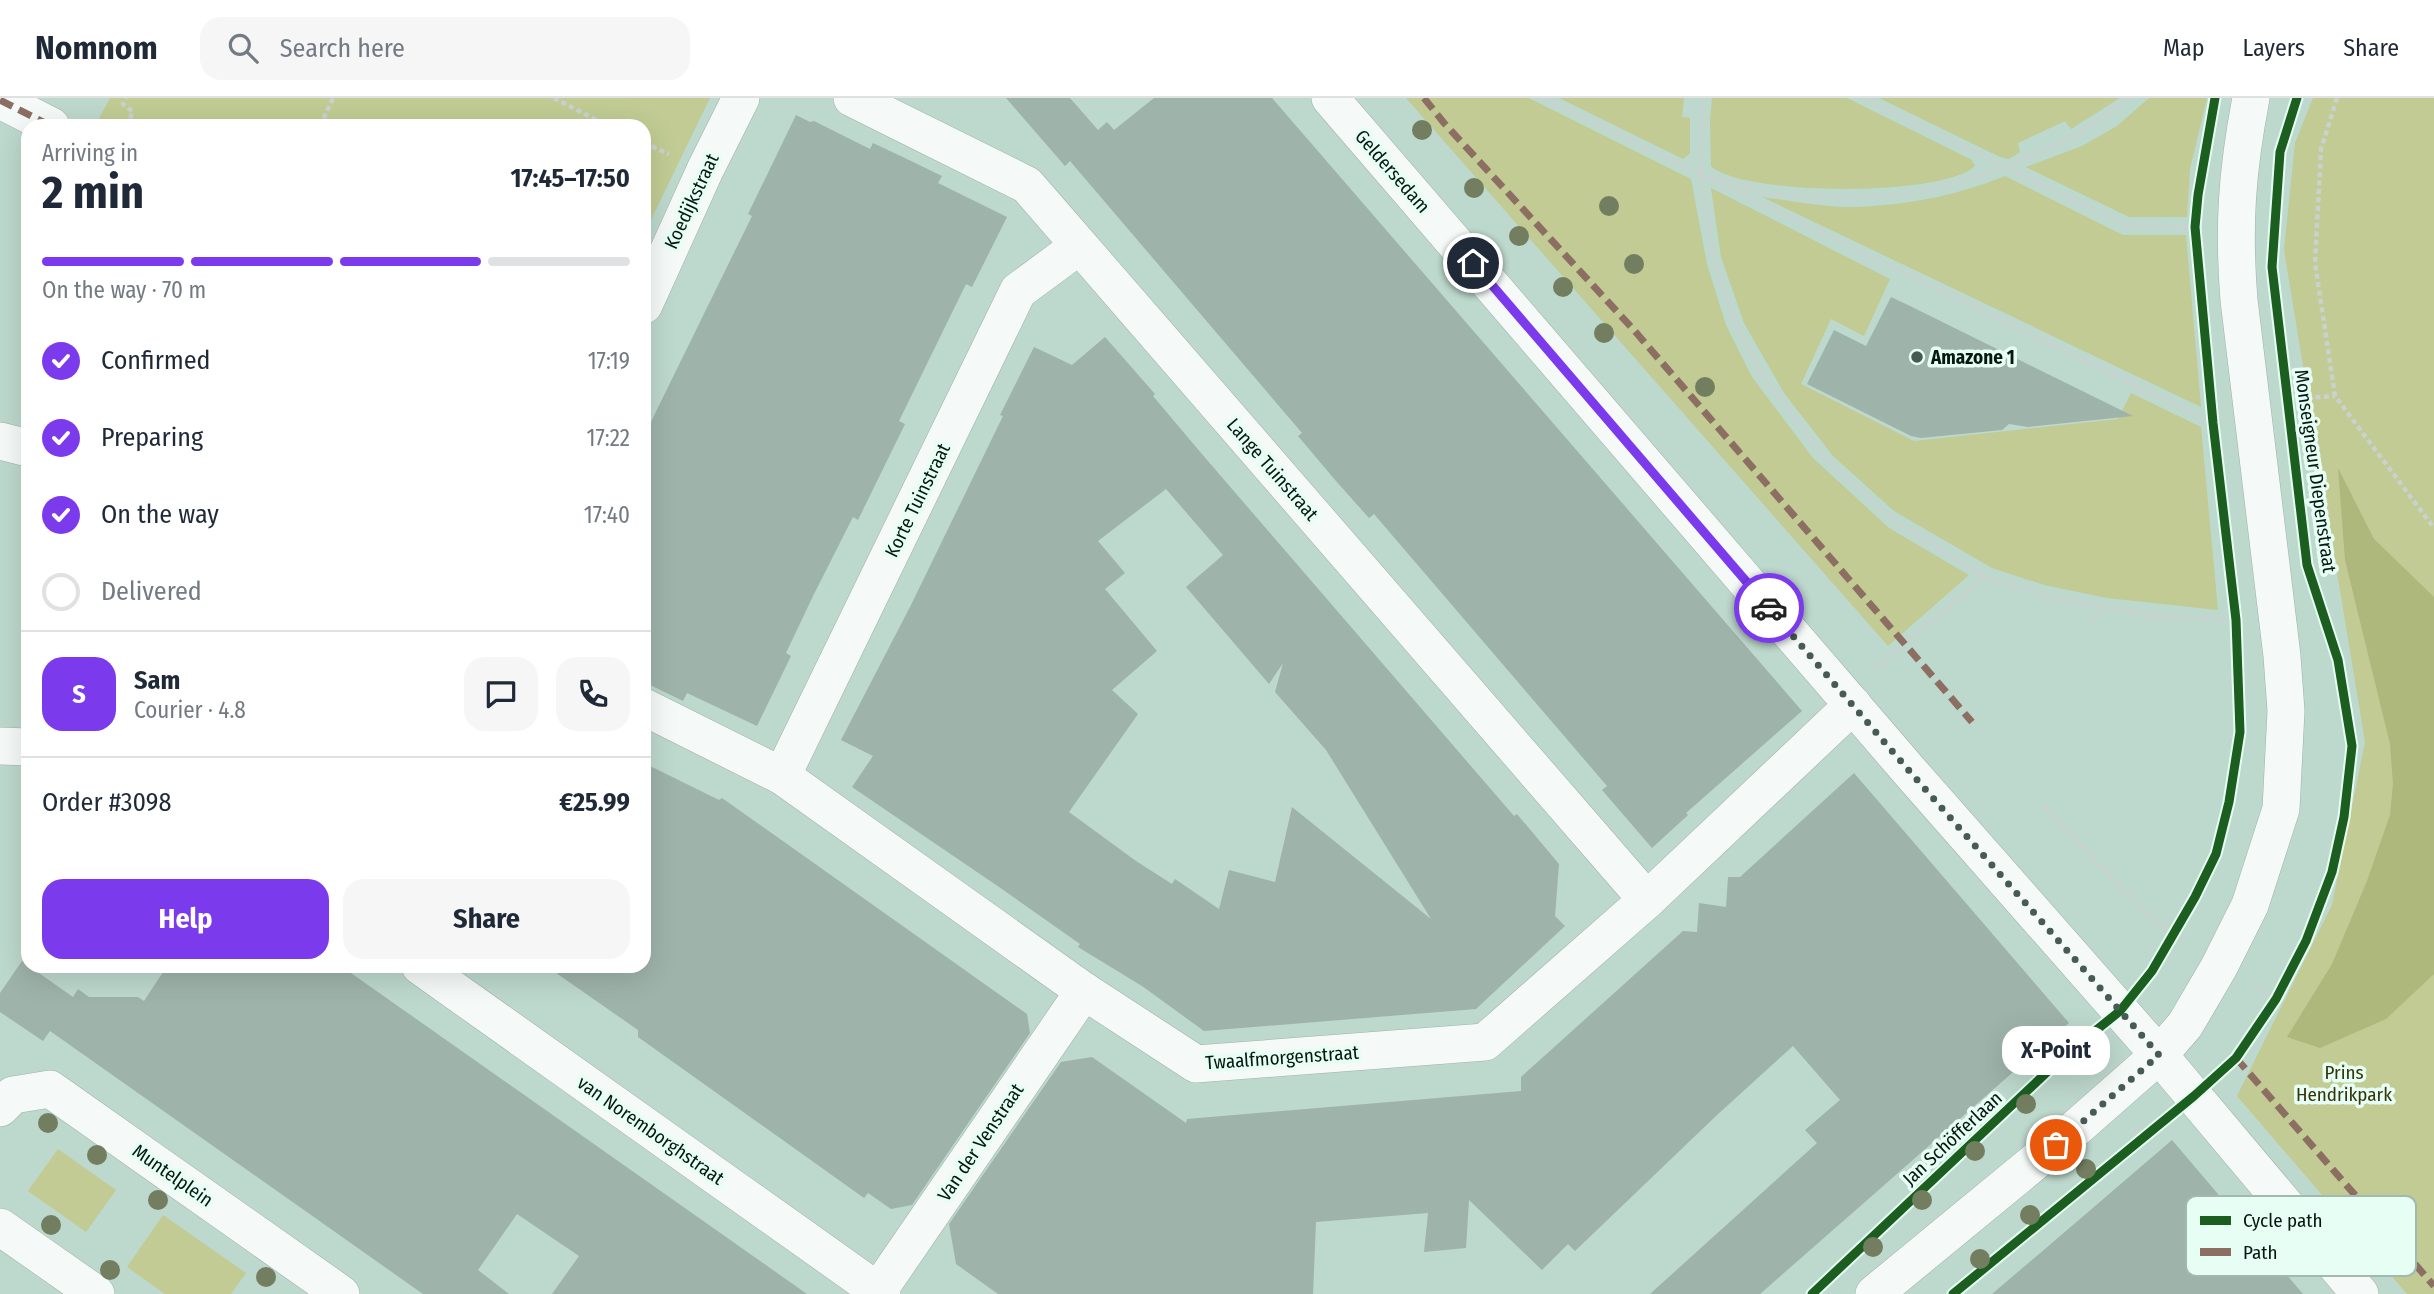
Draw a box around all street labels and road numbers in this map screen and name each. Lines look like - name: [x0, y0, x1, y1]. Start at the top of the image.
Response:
- street label: Geldersedam: [1350, 125, 1435, 218]
- street label: Koedijkstraat: [659, 149, 724, 253]
- street label: Monseigneur Diepenstraat: [2290, 368, 2341, 575]
- street label: Lange Tuinstraat: [1222, 413, 1324, 526]
- street label: Korte Tuinstraat: [880, 439, 955, 561]
- street label: Twaalfmorgenstraat: [1205, 1041, 1360, 1074]
- street label: van Noremborghstraat: [573, 1071, 729, 1190]
- street label: Van der Venstraat: [933, 1078, 1029, 1206]
- street label: Jan Schöfferlaan: [1898, 1086, 2007, 1190]
- street label: Muntelplein: [128, 1139, 217, 1212]

